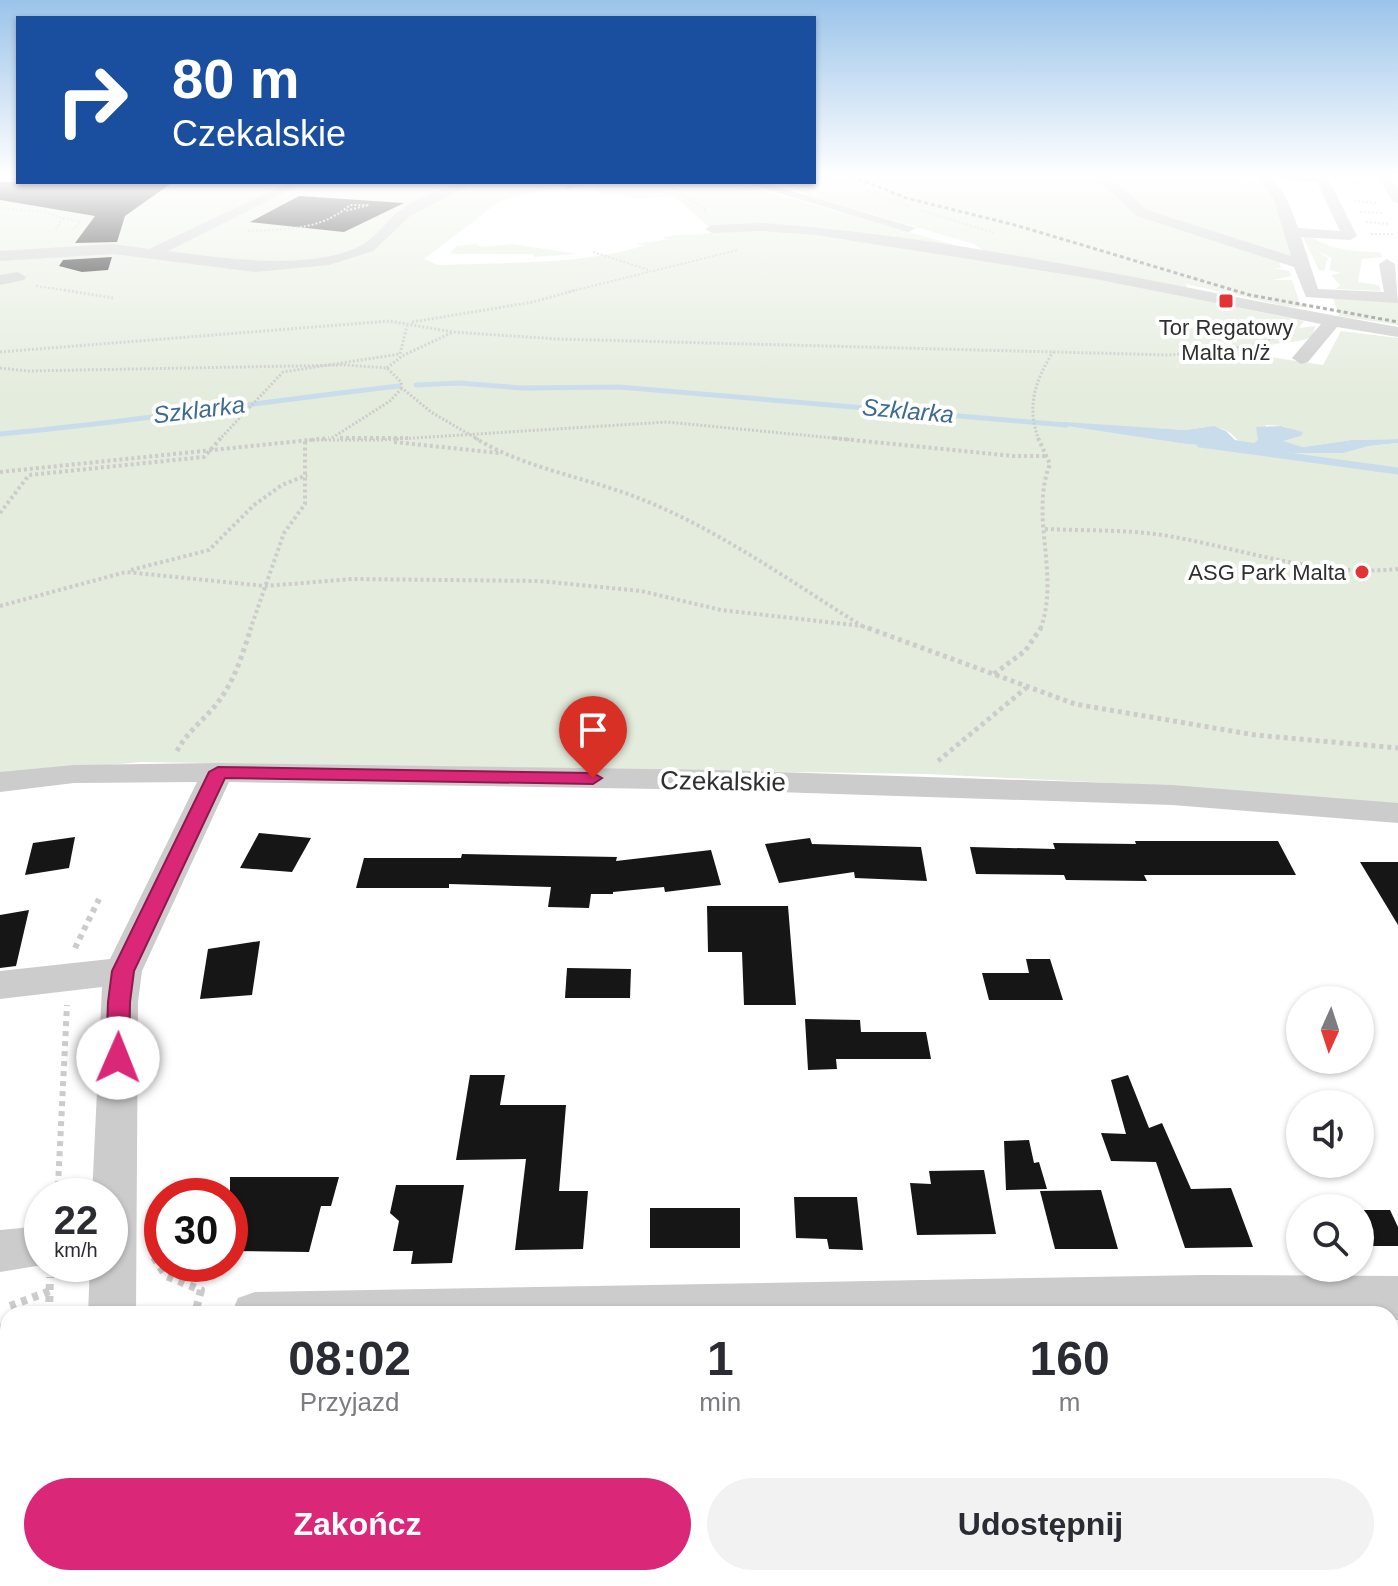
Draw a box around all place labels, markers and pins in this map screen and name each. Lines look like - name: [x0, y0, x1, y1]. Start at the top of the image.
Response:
- marker: Tor Regatowy Malta n/ż: [1217, 292, 1235, 310]
- place label: Tor Regatowy Malta n/ż: [1159, 315, 1293, 365]
- place label: ASG Park Malta: [1188, 560, 1347, 585]
- marker: ASG Park Malta: [1353, 563, 1371, 581]
- pin: [559, 696, 627, 778]

